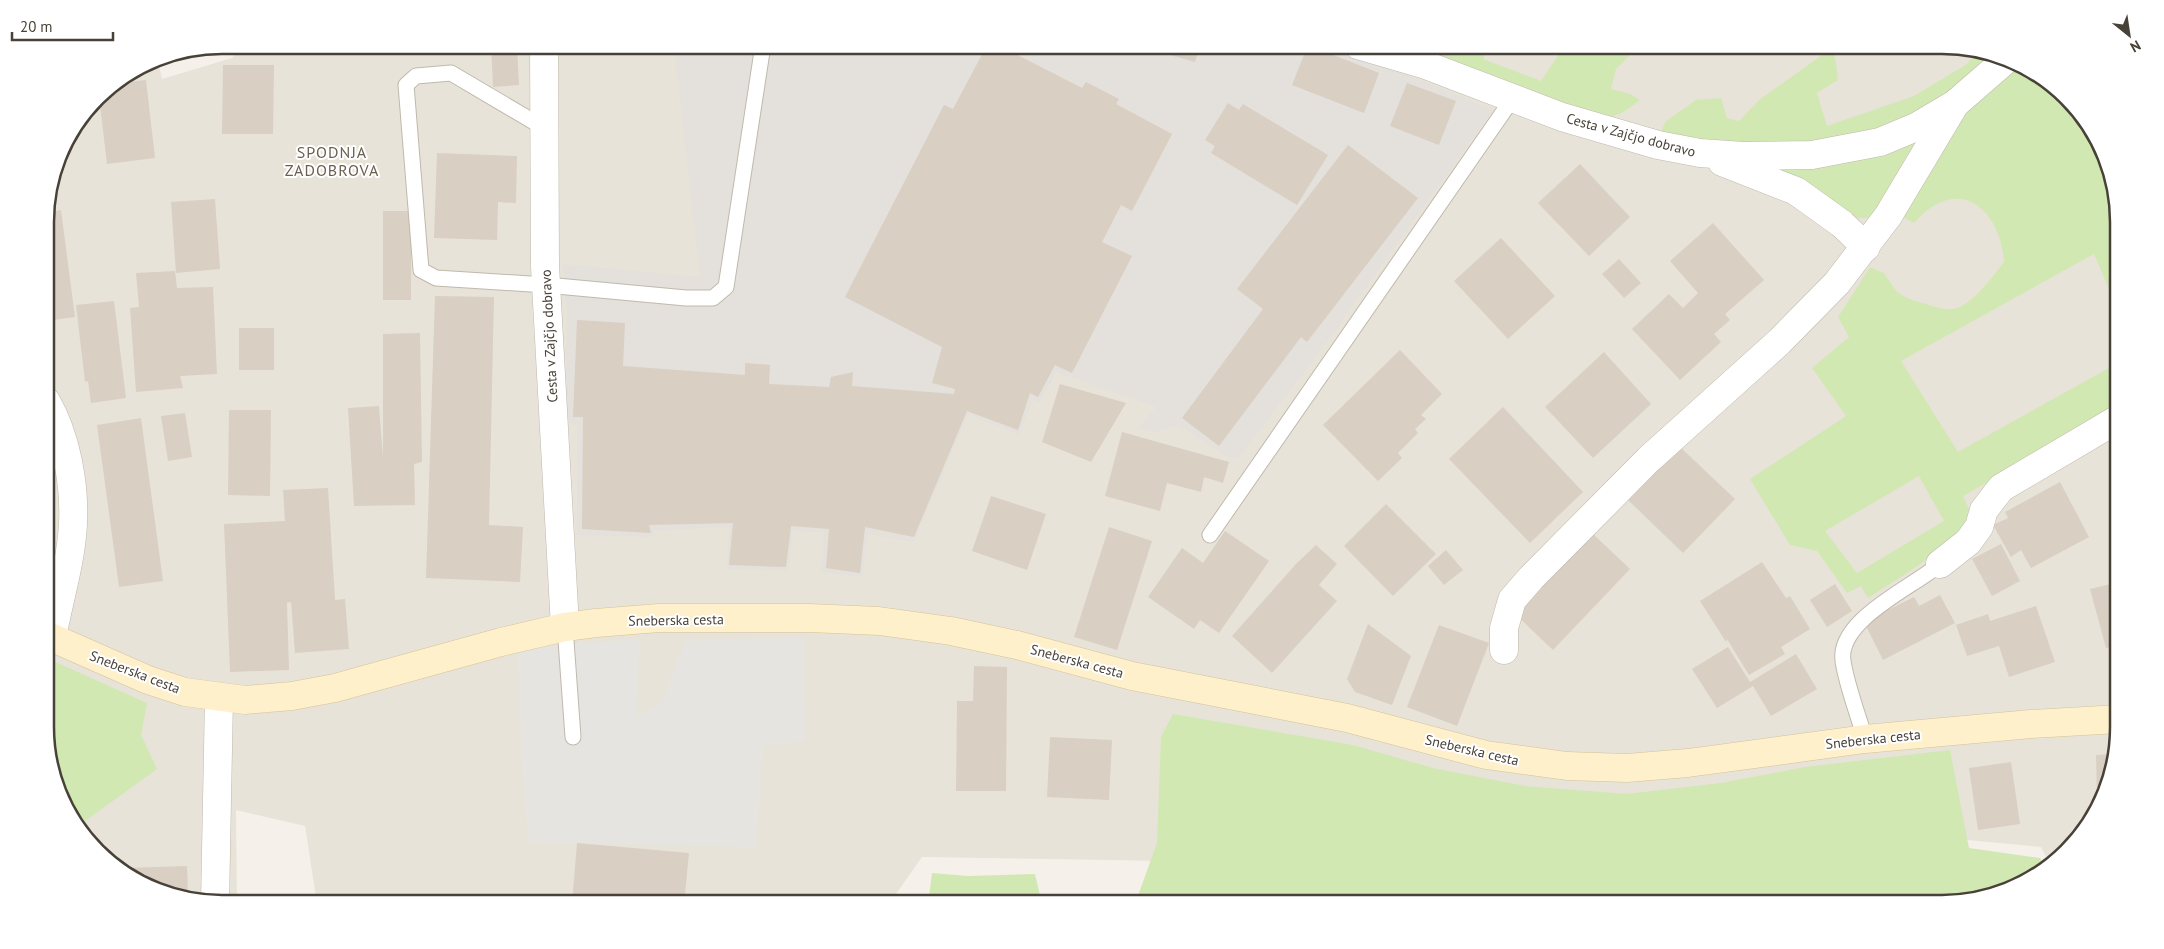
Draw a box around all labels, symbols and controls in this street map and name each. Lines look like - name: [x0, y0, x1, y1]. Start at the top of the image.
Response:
- scale bar: [12, 10, 114, 42]
- north arrow: [2104, 10, 2154, 60]
- text: 20 m: [20, 17, 53, 36]
- text: N: [2127, 36, 2144, 56]
- street label: Cesta v Zajčjo dobravo: [1564, 109, 1698, 161]
- district label: SPODNJA ZADOBROVA: [285, 142, 379, 180]
- street label: Cesta v Zajčjo dobravo: [537, 269, 561, 403]
- street label: Sneberska cesta: [628, 610, 724, 630]
- street label: Sneberska cesta: [1028, 640, 1126, 682]
- street label: Sneberska cesta: [87, 646, 183, 698]
- street label: Sneberska cesta: [1825, 725, 1922, 753]
- street label: Sneberska cesta: [1423, 730, 1521, 770]

